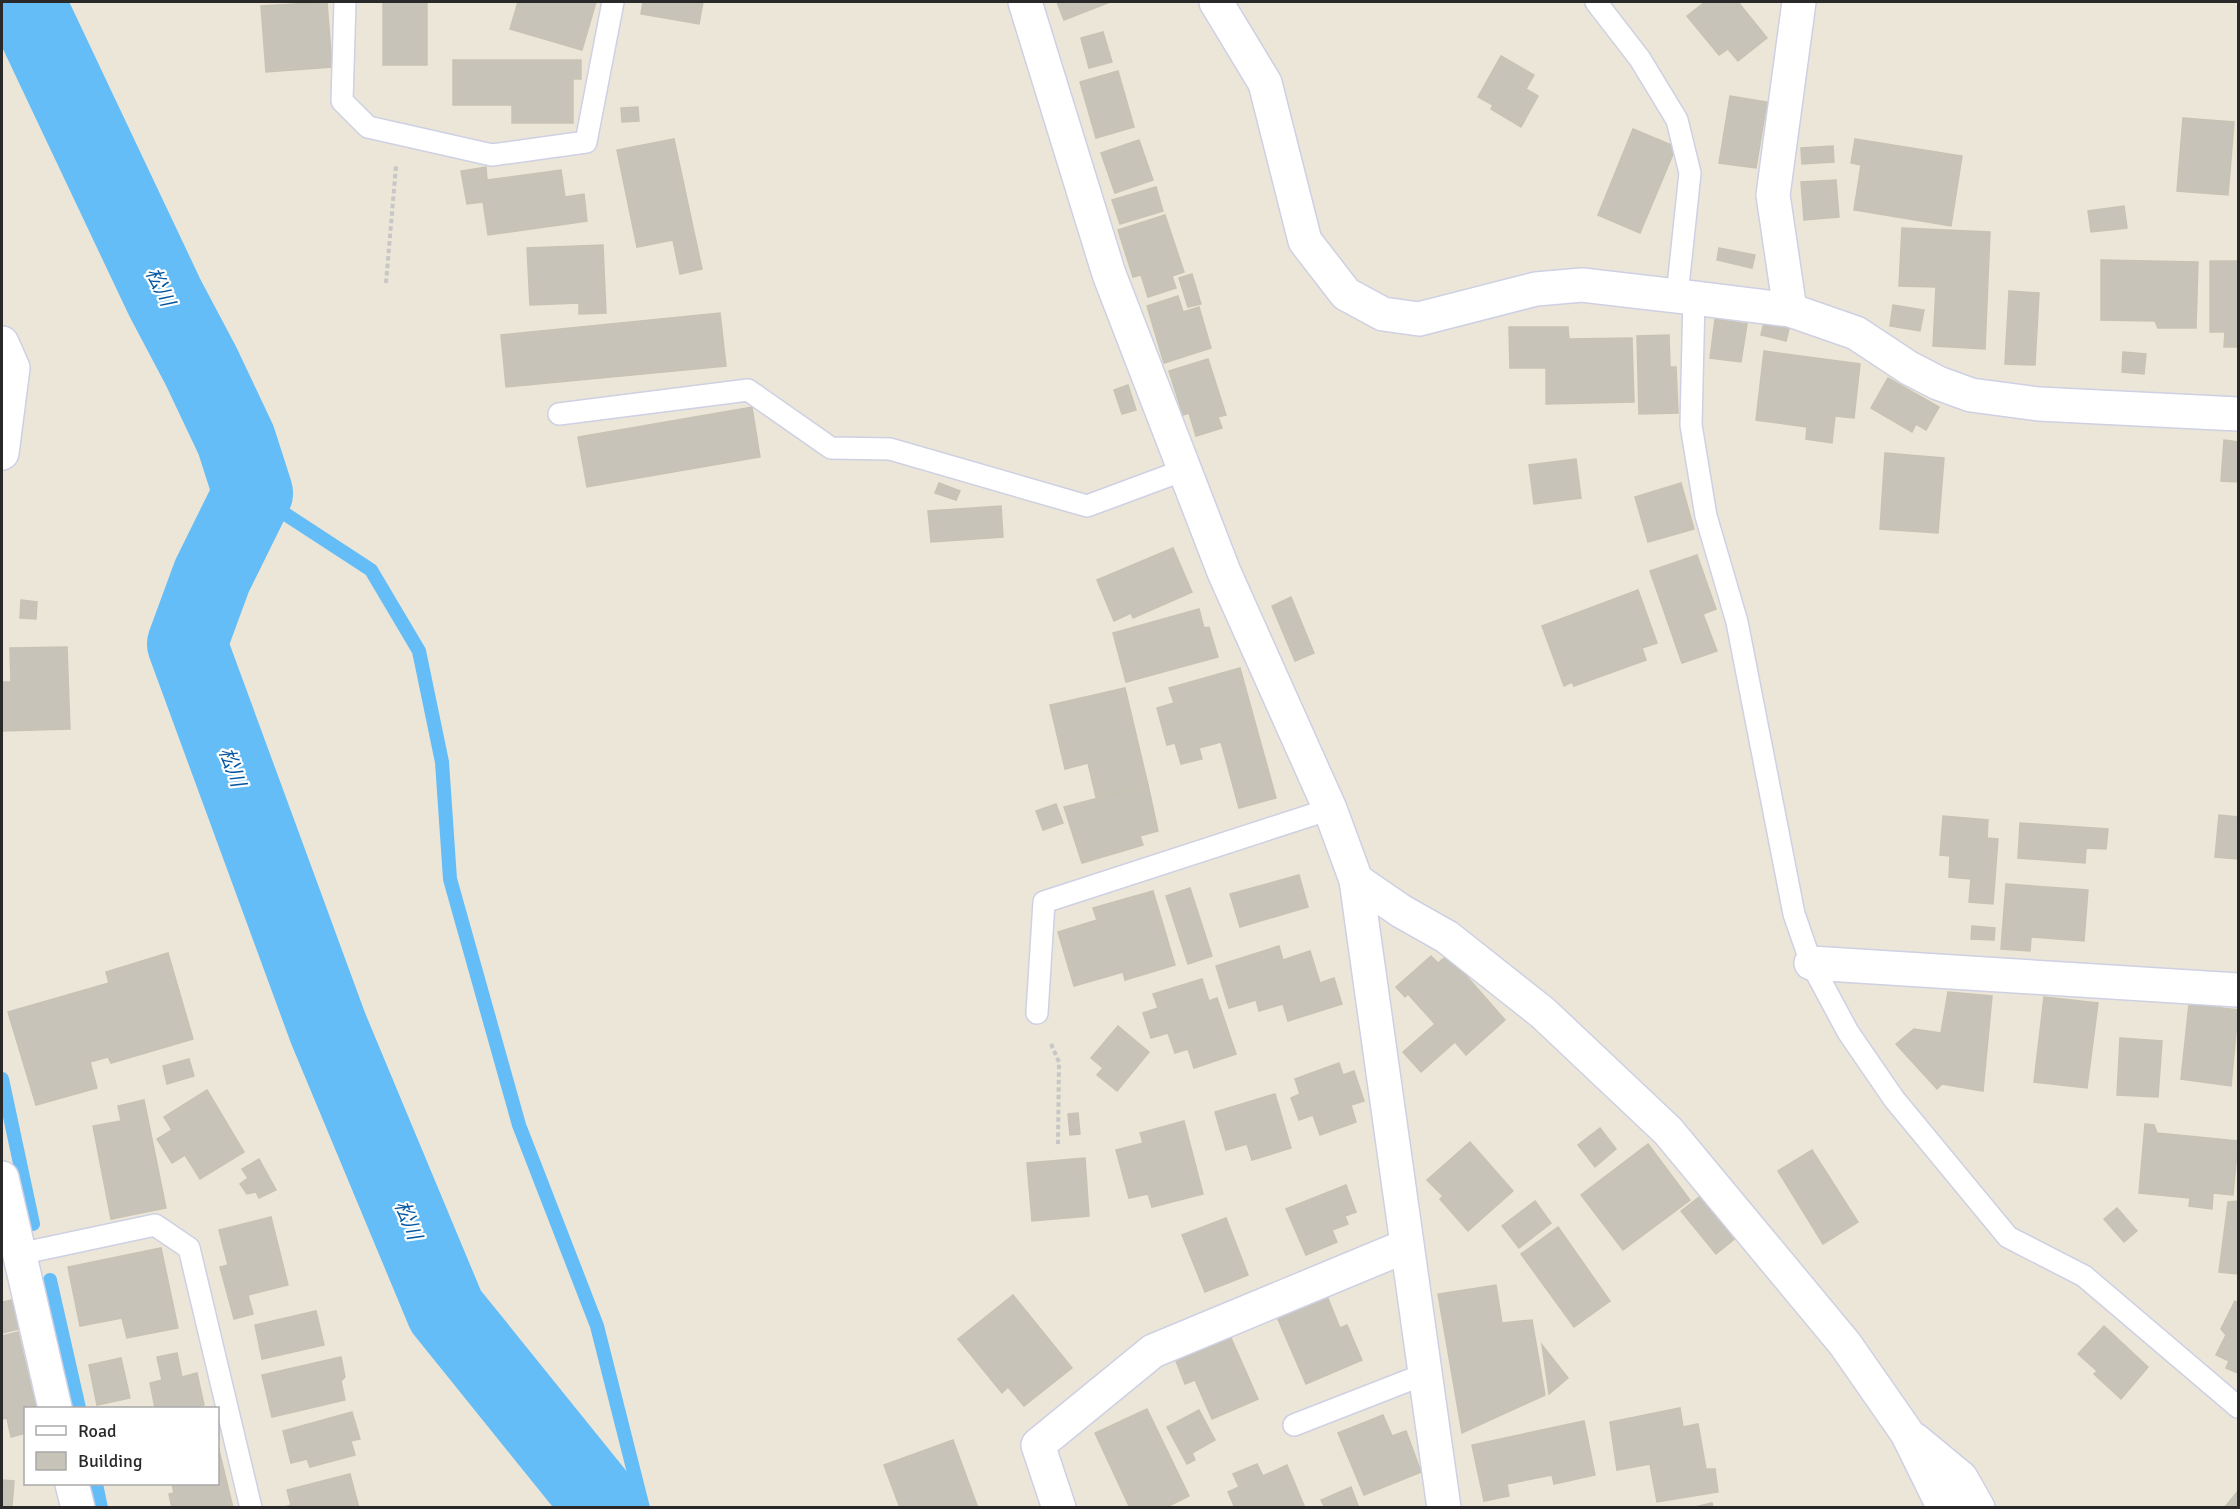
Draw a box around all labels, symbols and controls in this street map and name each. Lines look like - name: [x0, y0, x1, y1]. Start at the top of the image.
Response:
- water label: 松川: [140, 264, 181, 312]
- water label: 松川: [213, 744, 251, 792]
- water label: 松川: [389, 1197, 428, 1245]
- legend: [24, 1407, 219, 1485]
- text: Road: [78, 1420, 117, 1442]
- text: Building: [78, 1450, 142, 1472]

